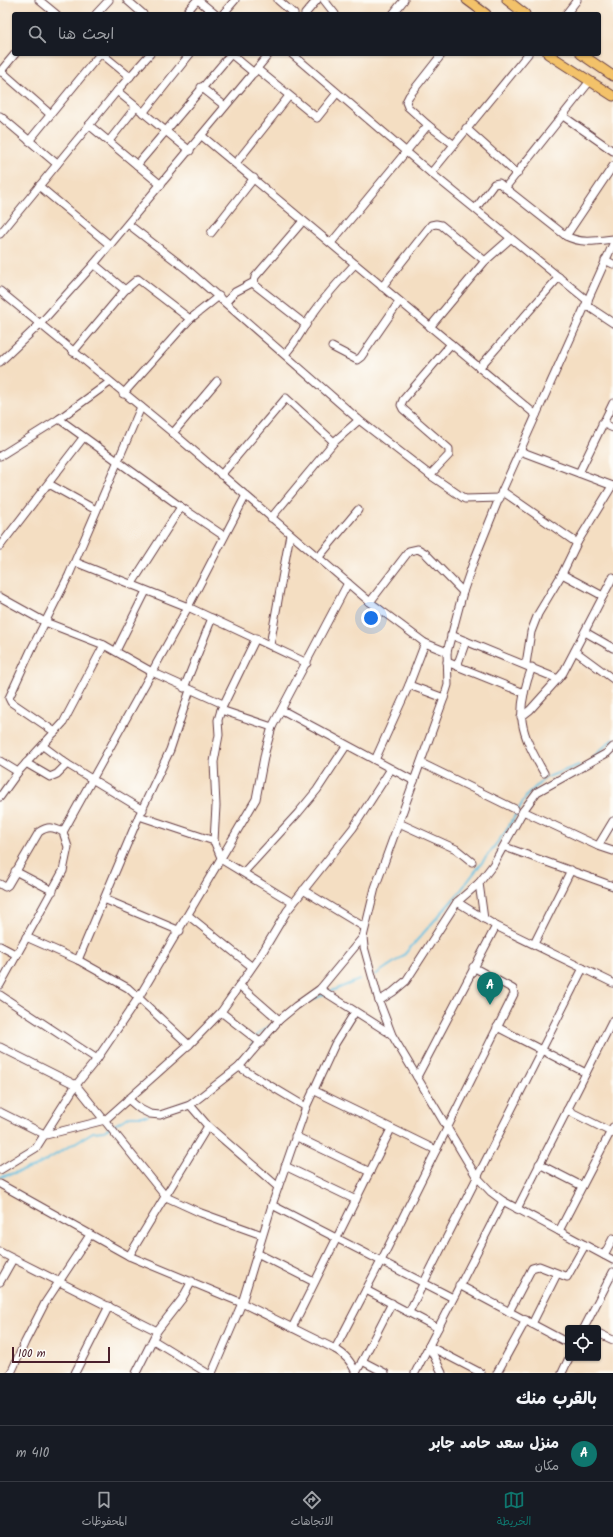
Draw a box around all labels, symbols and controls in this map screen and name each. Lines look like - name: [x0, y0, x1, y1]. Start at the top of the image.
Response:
- search box: [12, 12, 601, 56]
- icon: search: [26, 23, 48, 45]
- text: ابحث هنا: [58, 23, 114, 47]
- your location: [361, 608, 381, 628]
- pin: A: [477, 972, 503, 1005]
- map controls: [565, 1325, 601, 1361]
- button: locate: [565, 1325, 601, 1361]
- scale bar: [12, 1345, 110, 1364]
- text: 100 m: [18, 1345, 46, 1363]
- text: بالقرب منك: [516, 1386, 597, 1413]
- text: منزل سعد حامد جابر: [430, 1432, 559, 1456]
- text: 410 m: [16, 1443, 49, 1464]
- text: A: [580, 1443, 588, 1464]
- text: مكان: [535, 1456, 559, 1477]
- tab: المحفوظات: [82, 1489, 127, 1531]
- tab: الاتجاهات: [291, 1489, 333, 1531]
- tab: الخريطة: [497, 1489, 531, 1531]

